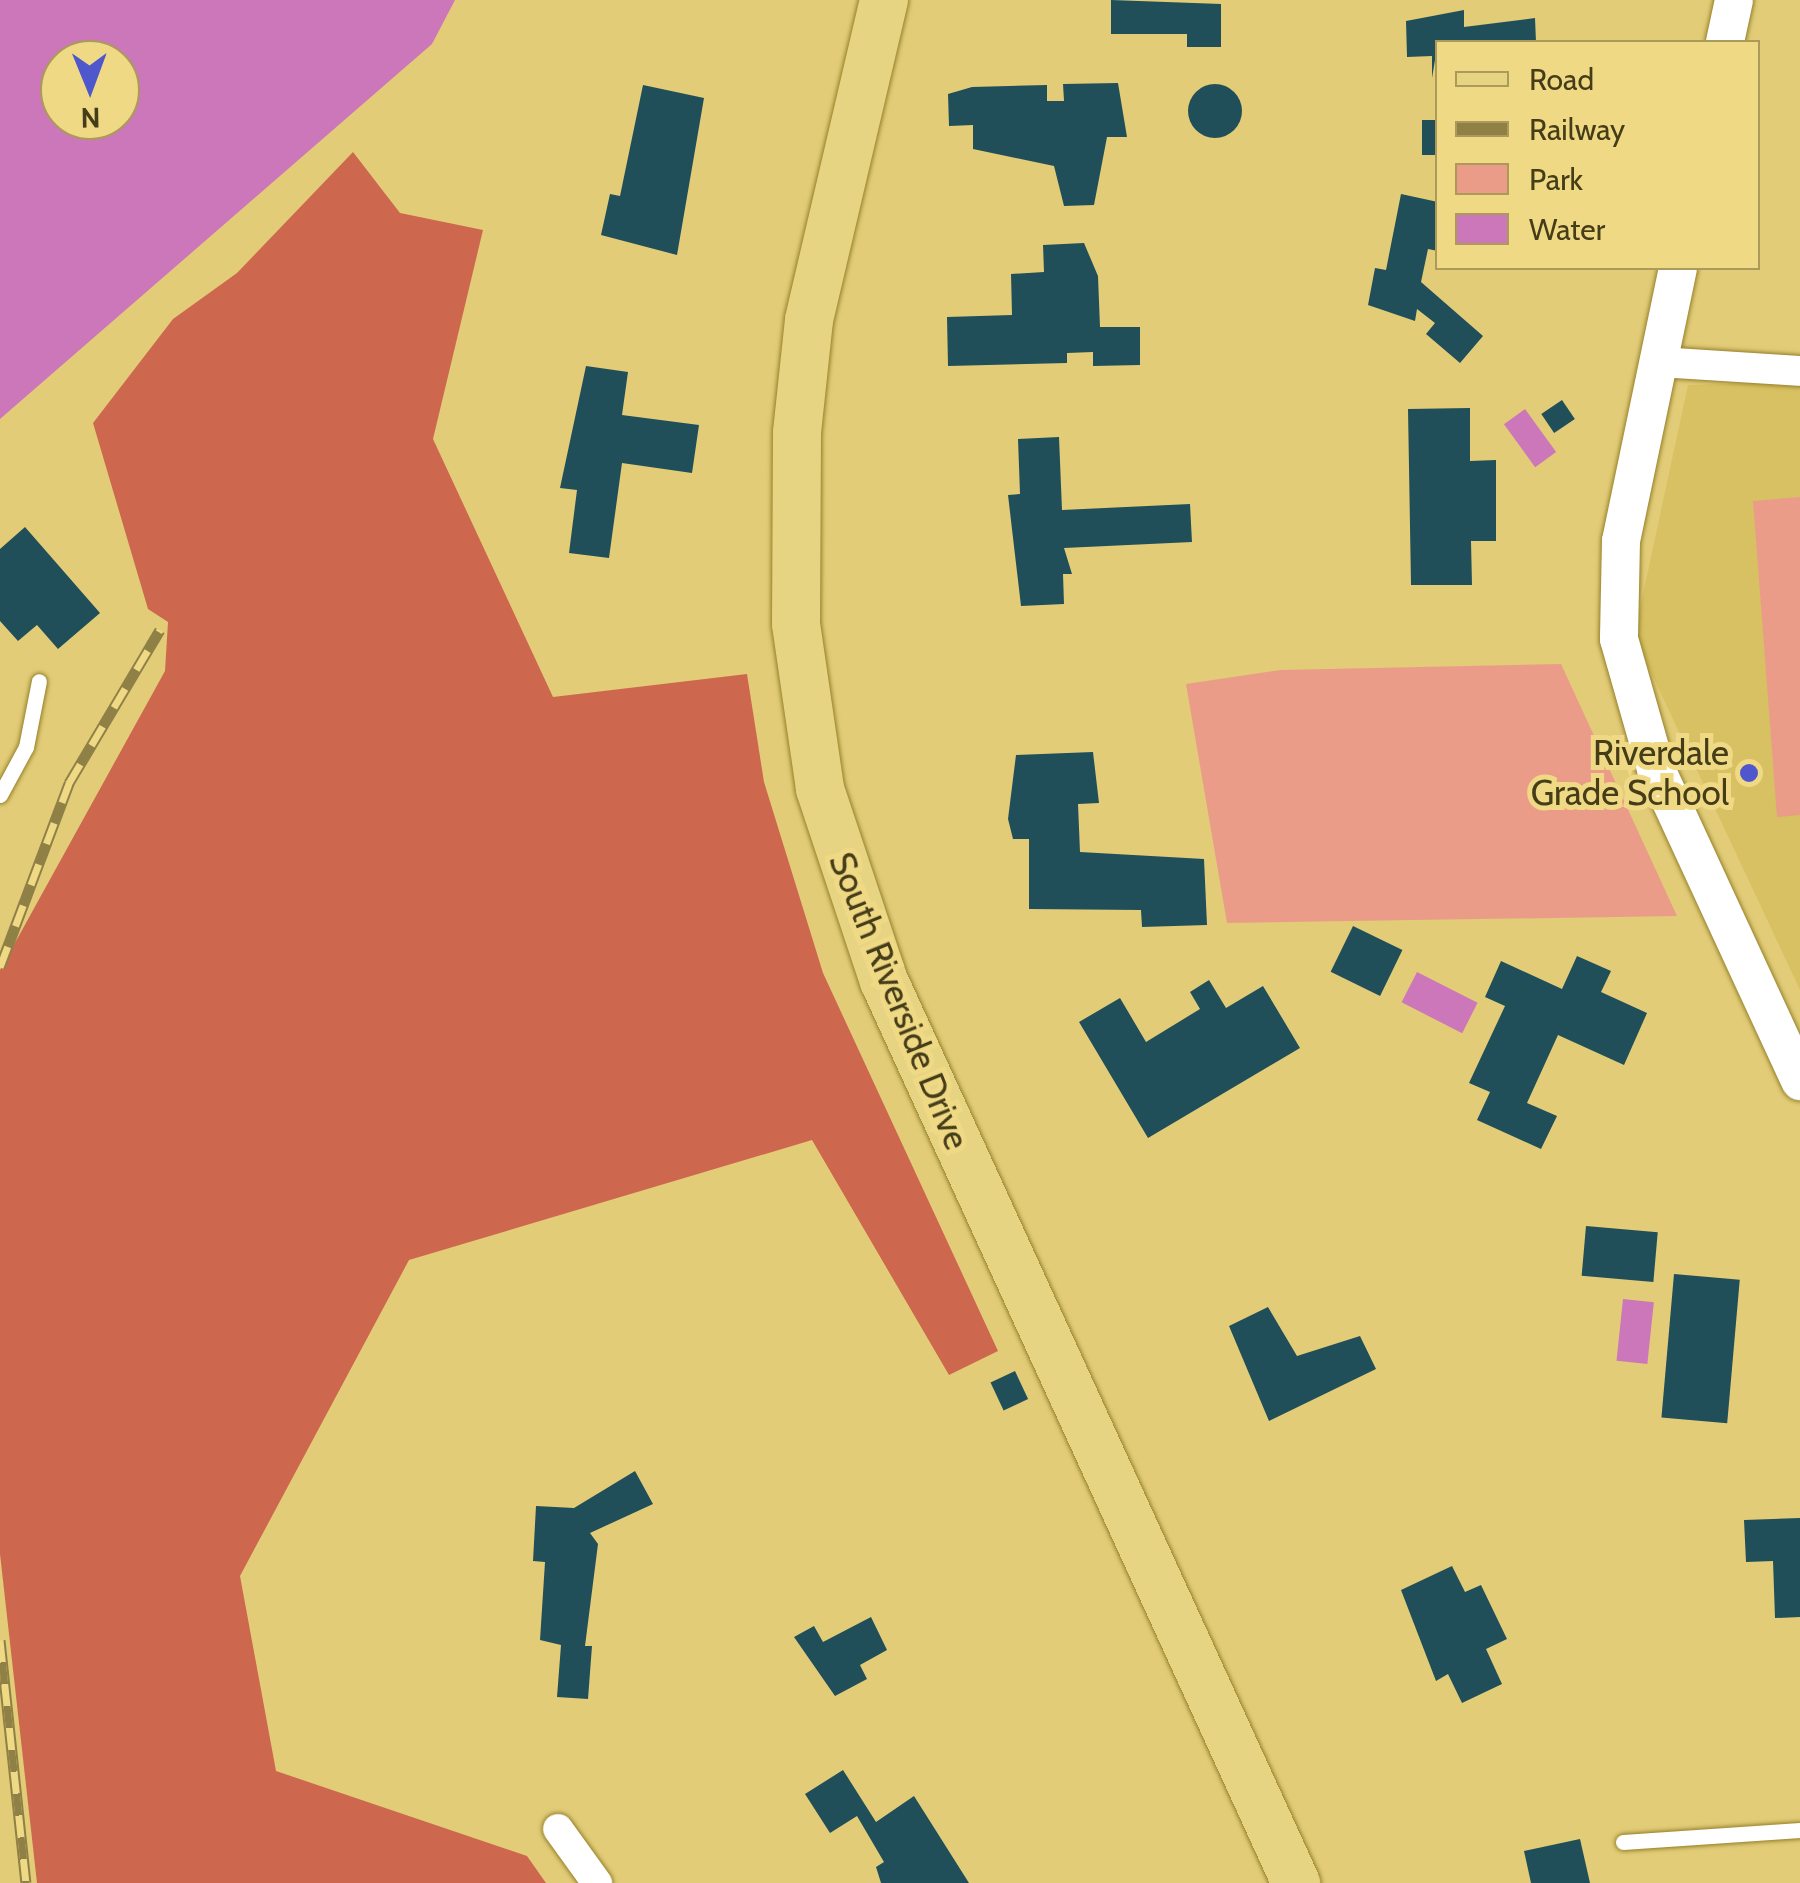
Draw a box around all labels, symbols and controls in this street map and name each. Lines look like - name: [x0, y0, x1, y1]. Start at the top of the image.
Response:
- north arrow: [40, 40, 140, 140]
- legend: [1435, 40, 1760, 270]
- text: Road: [1529, 61, 1594, 98]
- text: N: [80, 101, 101, 135]
- text: Railway: [1529, 111, 1625, 148]
- text: Park: [1529, 161, 1583, 198]
- text: Water: [1529, 211, 1605, 248]
- place label: Riverdale Grade School: [1531, 732, 1729, 814]
- marker: Riverdale Grade School: [1738, 762, 1760, 784]
- street label: South Riverside Drive: [820, 846, 978, 1156]

